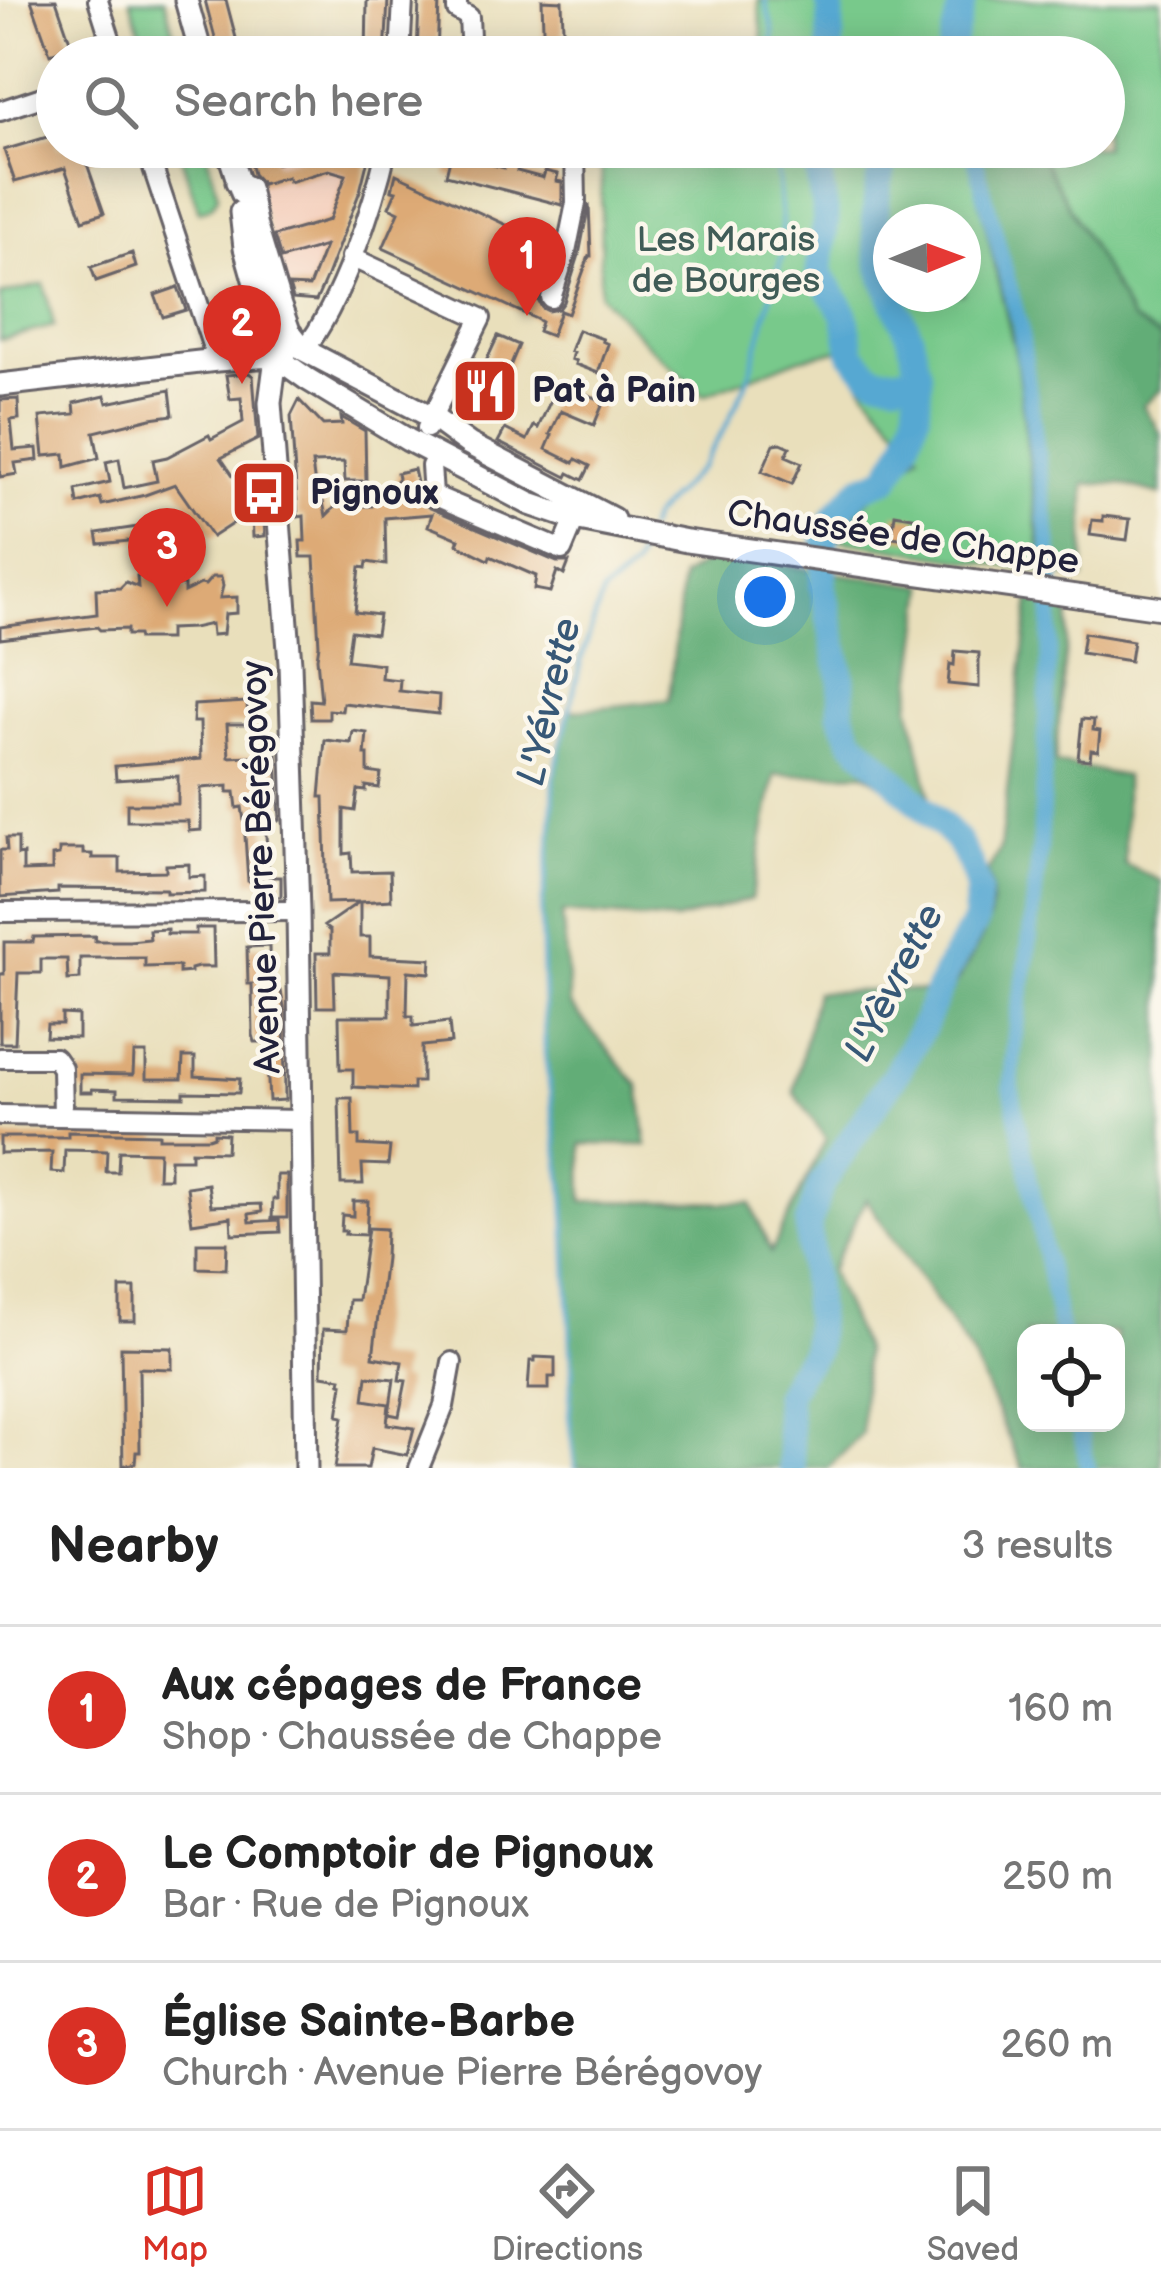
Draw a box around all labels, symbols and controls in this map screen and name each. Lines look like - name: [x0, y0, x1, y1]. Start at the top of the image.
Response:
- search box: [36, 36, 1125, 168]
- icon: search: [78, 69, 144, 135]
- text: Search here: [174, 75, 423, 130]
- north arrow: [873, 204, 981, 312]
- pin: 1: [488, 217, 566, 316]
- park label: Les Marais de Bourges: [632, 219, 820, 303]
- pin: 2: [203, 285, 281, 384]
- restaurant icon: Pat à Pain: [450, 356, 520, 426]
- place label: Pat à Pain: [532, 370, 696, 413]
- bus stop icon: Pignoux: [229, 458, 299, 528]
- place label: Pignoux: [310, 472, 439, 515]
- street label: Chaussée de Chappe: [724, 492, 1082, 584]
- pin: 3: [128, 508, 206, 607]
- your location: [735, 567, 795, 627]
- water label: L'Yévrette: [508, 614, 592, 790]
- street label: Avenue Pierre Bérégovoy: [233, 659, 291, 1075]
- water label: L'Yèvrette: [835, 896, 955, 1070]
- map controls: [1017, 1324, 1125, 1432]
- button: locate: [1017, 1324, 1125, 1432]
- text: Nearby: [48, 1516, 219, 1577]
- text: 3 results: [961, 1523, 1113, 1570]
- text: Aux cépages de France: [162, 1659, 642, 1714]
- text: 1: [79, 1686, 95, 1733]
- text: 160 m: [1008, 1686, 1113, 1733]
- text: Shop · Chaussée de Chappe: [162, 1714, 662, 1761]
- text: Le Comptoir de Pignoux: [162, 1827, 653, 1882]
- text: 2: [75, 1854, 99, 1901]
- text: 250 m: [1002, 1854, 1113, 1901]
- text: Bar · Rue de Pignoux: [162, 1882, 529, 1929]
- text: Église Sainte-Barbe: [162, 1995, 575, 2050]
- text: 3: [76, 2022, 98, 2069]
- text: 260 m: [1000, 2022, 1113, 2069]
- text: Church · Avenue Pierre Bérégovoy: [162, 2050, 762, 2097]
- tab: Map: [142, 2158, 208, 2270]
- tab: Directions: [491, 2158, 643, 2270]
- tab: Saved: [927, 2158, 1019, 2270]

